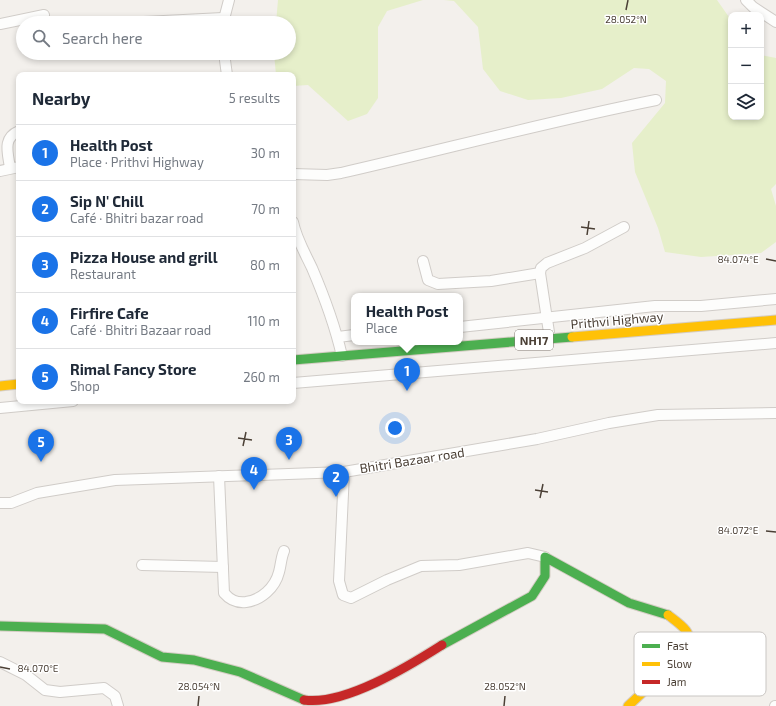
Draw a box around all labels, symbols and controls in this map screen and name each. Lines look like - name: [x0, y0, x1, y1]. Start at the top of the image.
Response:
- map controls: [728, 12, 764, 120]
- button: +: [728, 12, 764, 48]
- text: 28.052°N: [605, 13, 647, 25]
- search box: [16, 16, 296, 60]
- icon: search: [30, 27, 52, 49]
- text: Search here: [62, 29, 143, 47]
- button: −: [728, 48, 764, 84]
- button: layers: [728, 84, 764, 120]
- text: Nearby: [32, 88, 90, 108]
- text: 5 results: [229, 90, 280, 106]
- text: Health Post: [70, 136, 153, 154]
- text: 1: [42, 145, 48, 161]
- text: 30 m: [251, 145, 280, 161]
- text: Place · Prithvi Highway: [70, 154, 204, 170]
- text: Sip N' Chill: [70, 192, 144, 210]
- text: 2: [41, 201, 49, 217]
- text: 70 m: [251, 201, 280, 217]
- text: Café · Bhitri bazar road: [70, 210, 204, 226]
- text: Pizza House and grill: [70, 248, 218, 266]
- text: 84.074°E: [717, 253, 759, 265]
- text: 3: [41, 257, 49, 273]
- text: 80 m: [250, 257, 280, 273]
- text: Restaurant: [70, 266, 136, 282]
- popup: [351, 293, 463, 345]
- text: Health Post: [366, 302, 448, 320]
- text: Firfire Cafe: [70, 304, 149, 322]
- street label: Prithvi Highway: [570, 308, 664, 332]
- text: 4: [41, 313, 49, 329]
- text: 110 m: [248, 313, 280, 329]
- text: Place: [366, 320, 398, 336]
- text: Café · Bhitri Bazaar road: [70, 322, 211, 338]
- road number: NH17: [515, 330, 553, 350]
- pin: 1: [394, 358, 420, 391]
- text: Rimal Fancy Store: [70, 360, 197, 378]
- text: 5: [41, 369, 49, 385]
- text: 260 m: [243, 369, 280, 385]
- text: Shop: [70, 378, 100, 394]
- your location: [385, 418, 405, 438]
- pin: 3: [276, 427, 302, 460]
- pin: 5: [28, 429, 54, 462]
- street label: Bhitri Bazaar road: [358, 444, 466, 476]
- pin: 4: [241, 457, 267, 490]
- pin: 2: [323, 464, 349, 497]
- text: 84.072°E: [718, 524, 759, 536]
- legend: [634, 632, 766, 696]
- text: Fast: [667, 639, 689, 652]
- text: Slow: [667, 657, 692, 670]
- text: 84.070°E: [18, 662, 59, 674]
- text: Jam: [667, 675, 686, 688]
- text: 28.054°N: [178, 680, 220, 692]
- text: 28.052°N: [484, 680, 526, 692]

